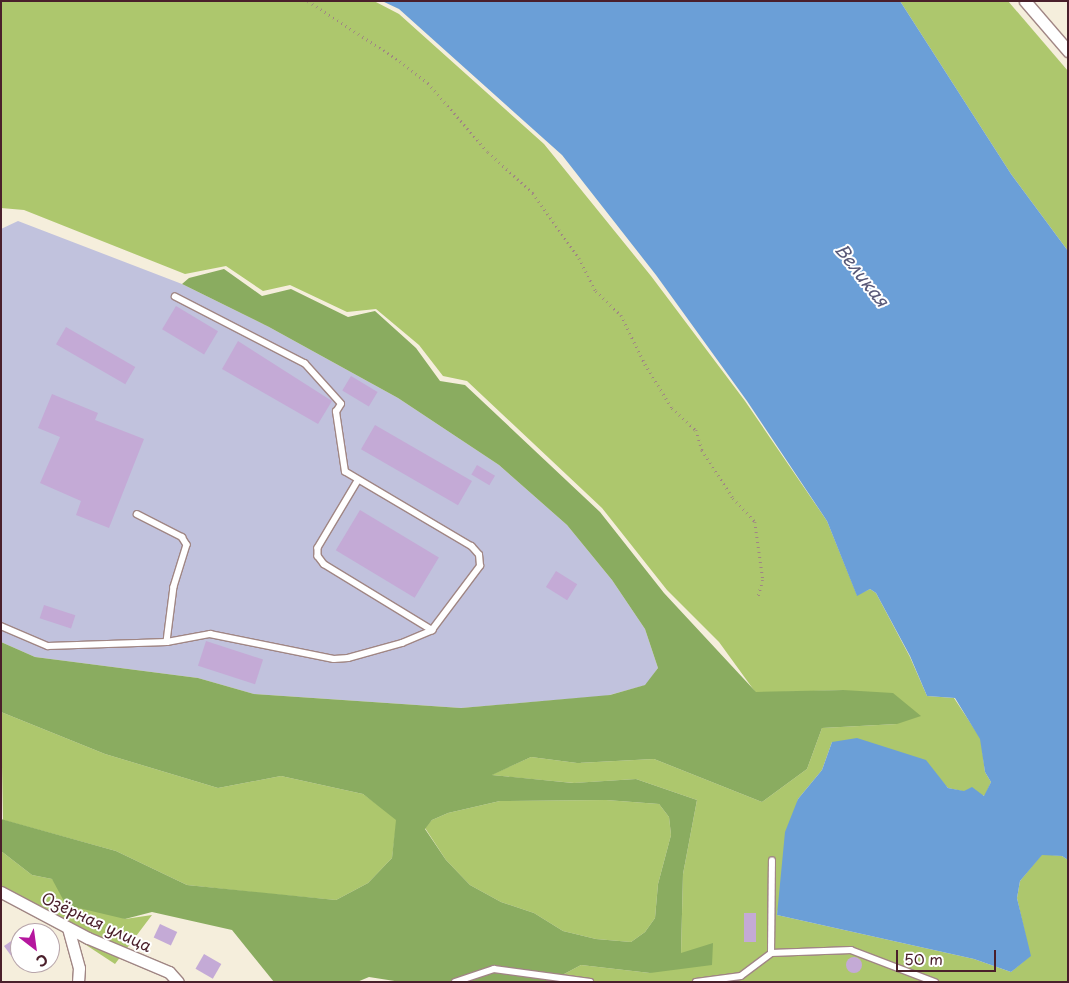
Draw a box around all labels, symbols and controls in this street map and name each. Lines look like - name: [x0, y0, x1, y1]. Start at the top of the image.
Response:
- water label: Великая: [831, 239, 893, 311]
- street label: Озёрная улица: [38, 887, 156, 955]
- north arrow: [10, 923, 60, 973]
- scale bar: [899, 940, 999, 972]
- text: 50 m: [904, 947, 943, 970]
- text: С: [32, 949, 52, 972]

